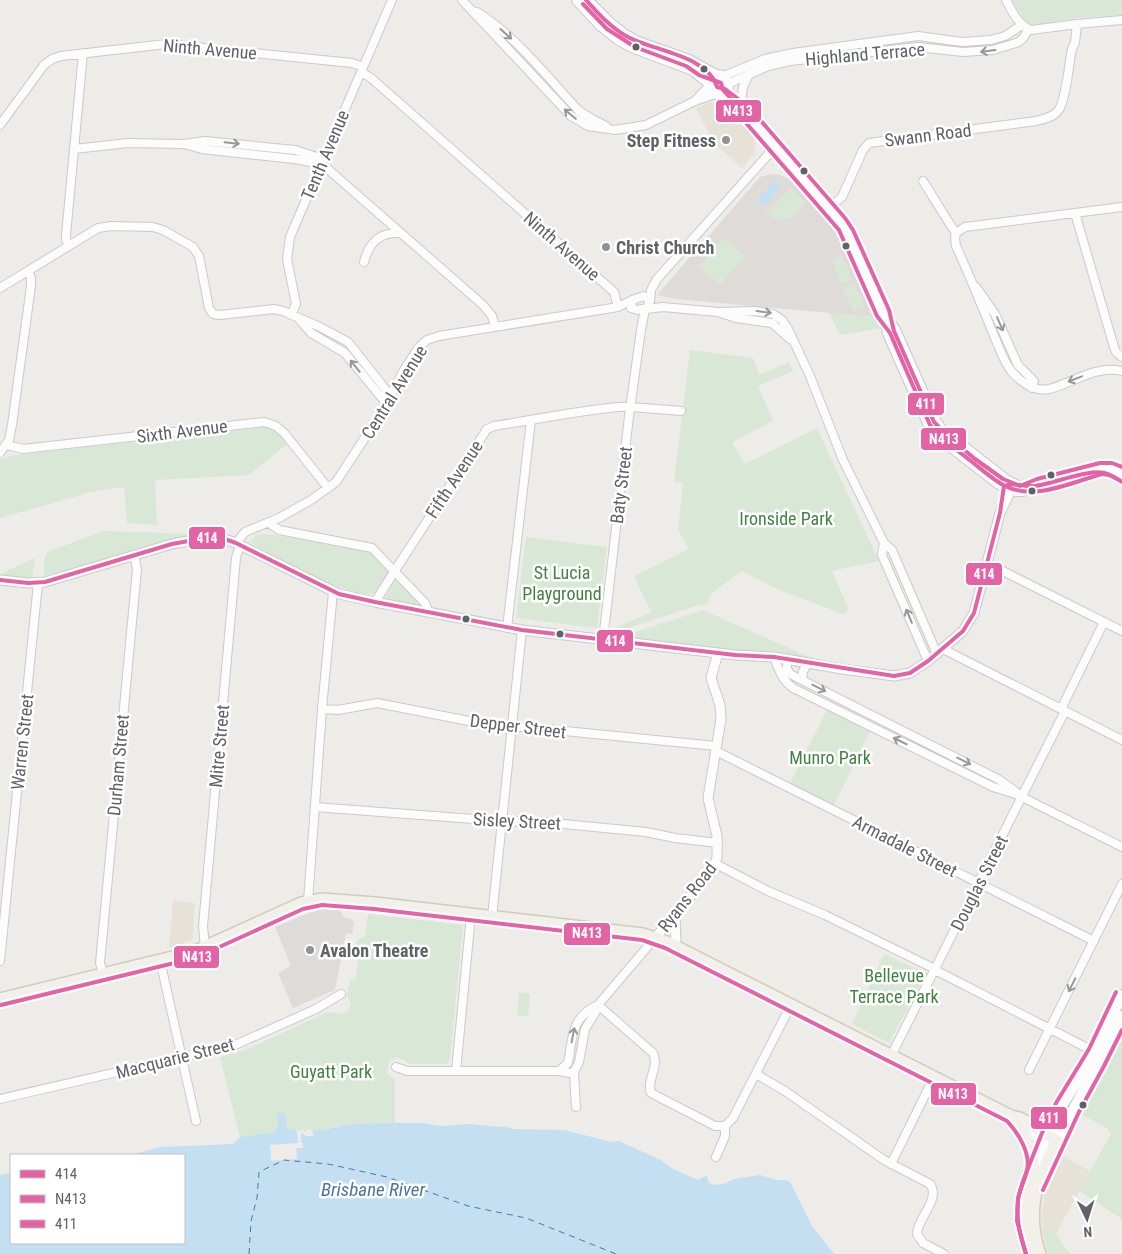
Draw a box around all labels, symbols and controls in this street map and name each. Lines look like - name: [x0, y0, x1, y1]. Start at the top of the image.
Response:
- one-way arrow: [500, 28, 513, 40]
- street label: Ninth Avenue: [162, 34, 258, 64]
- street label: Highland Terrace: [804, 38, 926, 70]
- unlabelled marker: [631, 42, 641, 52]
- one-way arrow: [980, 46, 996, 56]
- unlabelled marker: [699, 64, 709, 74]
- line badge: N413: [715, 99, 762, 123]
- text: N413: [723, 103, 753, 119]
- street label: Tenth Avenue: [297, 107, 353, 203]
- one-way arrow: [564, 108, 577, 119]
- street label: Swann Road: [883, 119, 973, 151]
- place label: Step Fitness: [627, 130, 716, 151]
- marker: Step Fitness: [720, 134, 732, 146]
- one-way arrow: [224, 138, 240, 148]
- unlabelled marker: [799, 166, 809, 176]
- street label: Ninth Avenue: [520, 207, 604, 285]
- place label: Christ Church: [616, 237, 714, 258]
- marker: Christ Church: [600, 241, 612, 253]
- unlabelled marker: [841, 241, 851, 251]
- one-way arrow: [755, 307, 771, 317]
- one-way arrow: [995, 316, 1005, 331]
- street label: Central Avenue: [357, 341, 431, 443]
- one-way arrow: [349, 359, 360, 372]
- one-way arrow: [1068, 375, 1083, 384]
- line badge: 411: [907, 392, 945, 416]
- text: 411: [915, 396, 937, 412]
- street label: Sixth Avenue: [135, 415, 229, 447]
- line badge: N413: [920, 427, 967, 451]
- text: N413: [929, 431, 959, 447]
- street label: Fifth Avenue: [421, 436, 487, 522]
- street label: Baty Street: [606, 445, 636, 525]
- unlabelled marker: [1046, 470, 1056, 480]
- unlabelled marker: [1027, 486, 1037, 496]
- park label: Ironside Park: [739, 508, 833, 529]
- line badge: 414: [188, 526, 226, 550]
- text: 414: [196, 530, 218, 546]
- park label: St Lucia Playground: [522, 562, 602, 604]
- line badge: 414: [965, 562, 1003, 586]
- text: 414: [973, 566, 995, 582]
- one-way arrow: [903, 609, 913, 624]
- unlabelled marker: [461, 614, 471, 624]
- unlabelled marker: [555, 629, 565, 639]
- line badge: 414: [596, 629, 634, 653]
- text: 414: [604, 633, 626, 649]
- one-way arrow: [811, 684, 826, 694]
- street label: Warren Street: [7, 693, 37, 791]
- street label: Mitre Street: [205, 704, 233, 788]
- street label: Depper Street: [469, 710, 567, 742]
- street label: Durham Street: [103, 713, 133, 817]
- one-way arrow: [893, 736, 908, 745]
- park label: Munro Park: [789, 747, 871, 768]
- one-way arrow: [956, 757, 971, 767]
- street label: Sisley Street: [473, 808, 561, 834]
- street label: Armadale Street: [849, 811, 961, 881]
- street label: Douglas Street: [946, 832, 1012, 934]
- street label: Ryans Road: [653, 858, 721, 936]
- line badge: N413: [563, 922, 611, 946]
- text: N413: [572, 925, 602, 941]
- place label: Avalon Theatre: [320, 940, 429, 961]
- marker: Avalon Theatre: [304, 944, 316, 956]
- line badge: N413: [173, 945, 220, 969]
- text: N413: [182, 949, 212, 965]
- park label: Bellevue Terrace Park: [849, 965, 939, 1007]
- one-way arrow: [1067, 977, 1077, 992]
- one-way arrow: [568, 1028, 578, 1044]
- street label: Macquarie Street: [114, 1033, 236, 1083]
- park label: Guyatt Park: [290, 1061, 372, 1082]
- line badge: N413: [930, 1082, 977, 1106]
- text: N413: [938, 1086, 968, 1102]
- unlabelled marker: [1078, 1100, 1088, 1110]
- line badge: 411: [1030, 1106, 1068, 1130]
- text: 411: [1038, 1110, 1060, 1126]
- legend: [10, 1154, 185, 1244]
- text: 414: [55, 1165, 77, 1183]
- water label: Brisbane River: [321, 1178, 425, 1201]
- text: N413: [55, 1190, 87, 1208]
- north arrow: [1062, 1194, 1112, 1244]
- text: 411: [55, 1215, 77, 1233]
- text: N: [1083, 1224, 1093, 1240]

